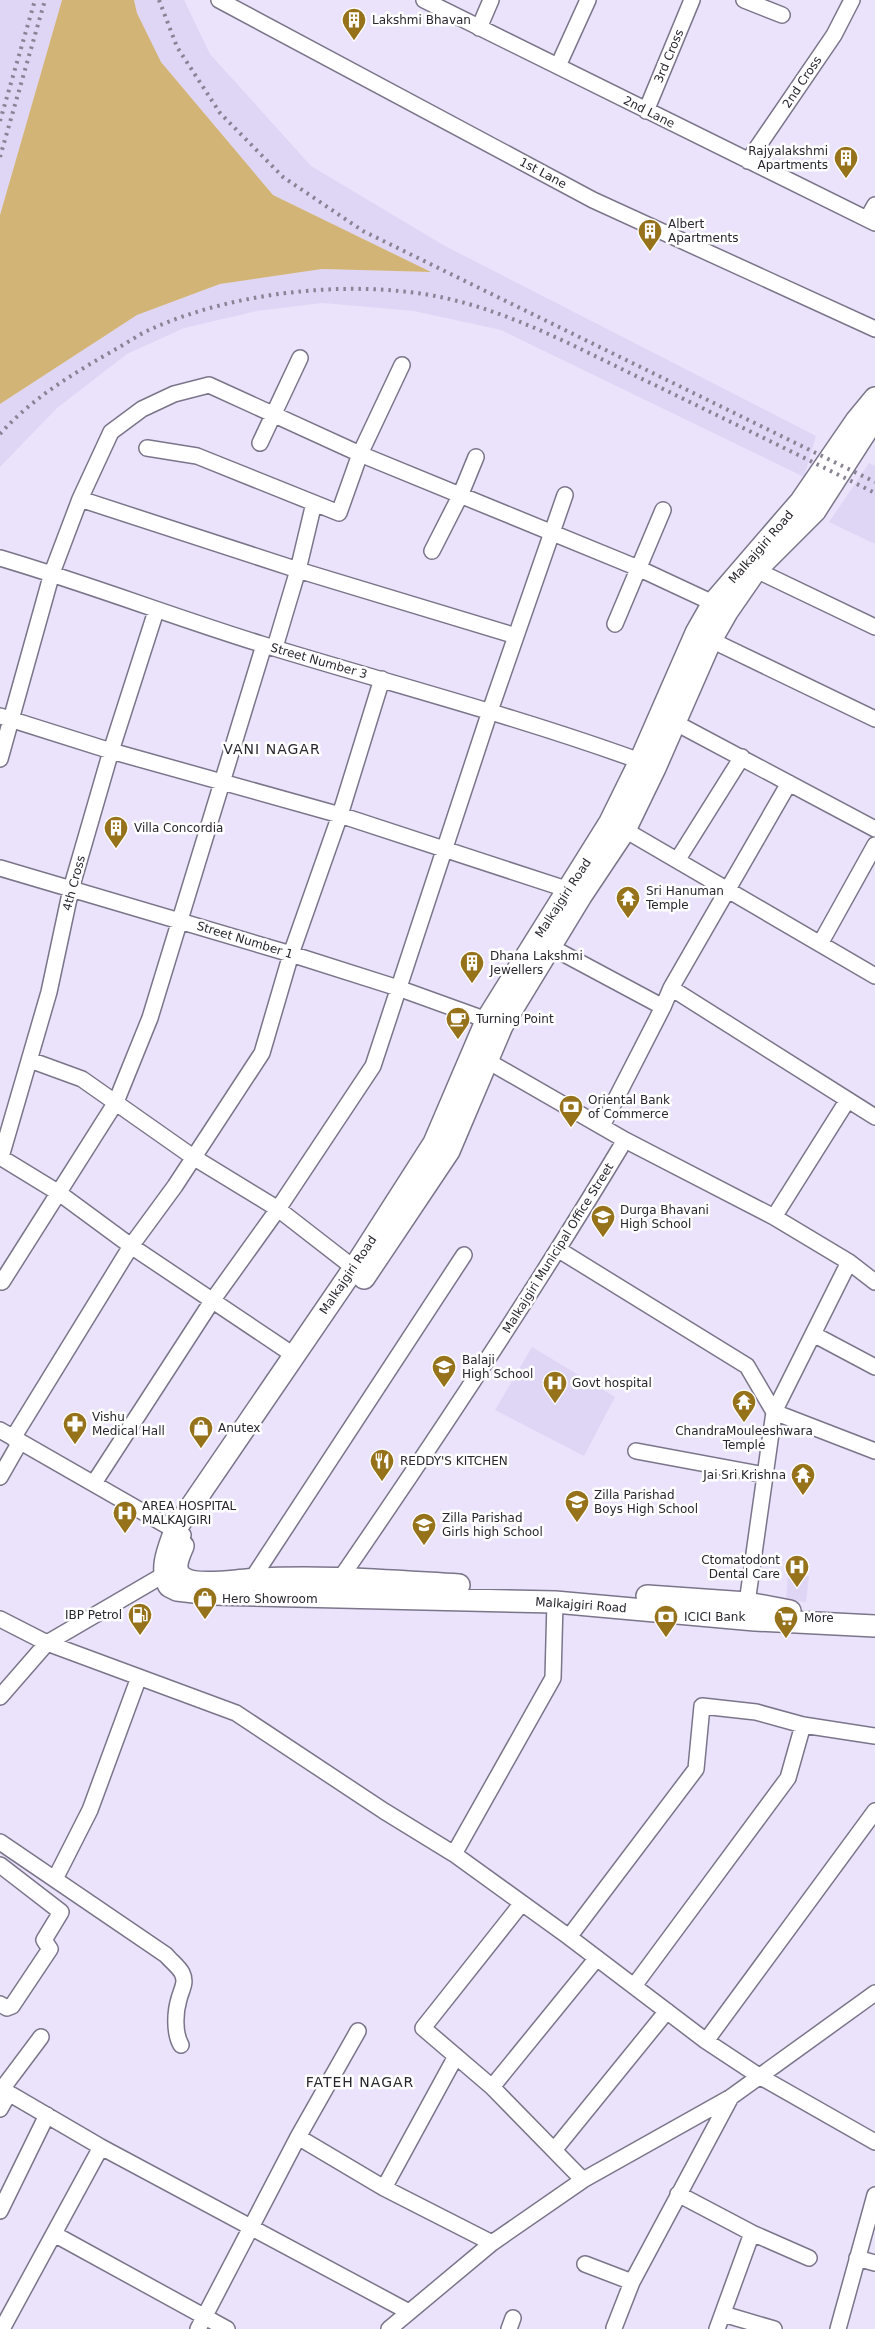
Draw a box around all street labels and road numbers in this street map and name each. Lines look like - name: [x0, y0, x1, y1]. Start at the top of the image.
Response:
- street label: 3rd Cross: [651, 27, 687, 85]
- street label: 2nd Cross: [780, 53, 824, 111]
- street label: 2nd Lane: [621, 93, 677, 131]
- street label: 1st Lane: [517, 155, 569, 191]
- street label: Malkajgiri Road: [726, 508, 796, 586]
- street label: Street Number 3: [269, 640, 369, 682]
- street label: 4th Cross: [60, 854, 88, 912]
- street label: Malkajgiri Road: [532, 856, 594, 940]
- street label: Street Number 1: [195, 919, 295, 961]
- street label: Malkajgiri Municipal Office Street: [500, 1160, 616, 1336]
- street label: Malkajgiri Road: [317, 1233, 379, 1317]
- street label: Malkajgiri Road: [535, 1595, 627, 1615]

